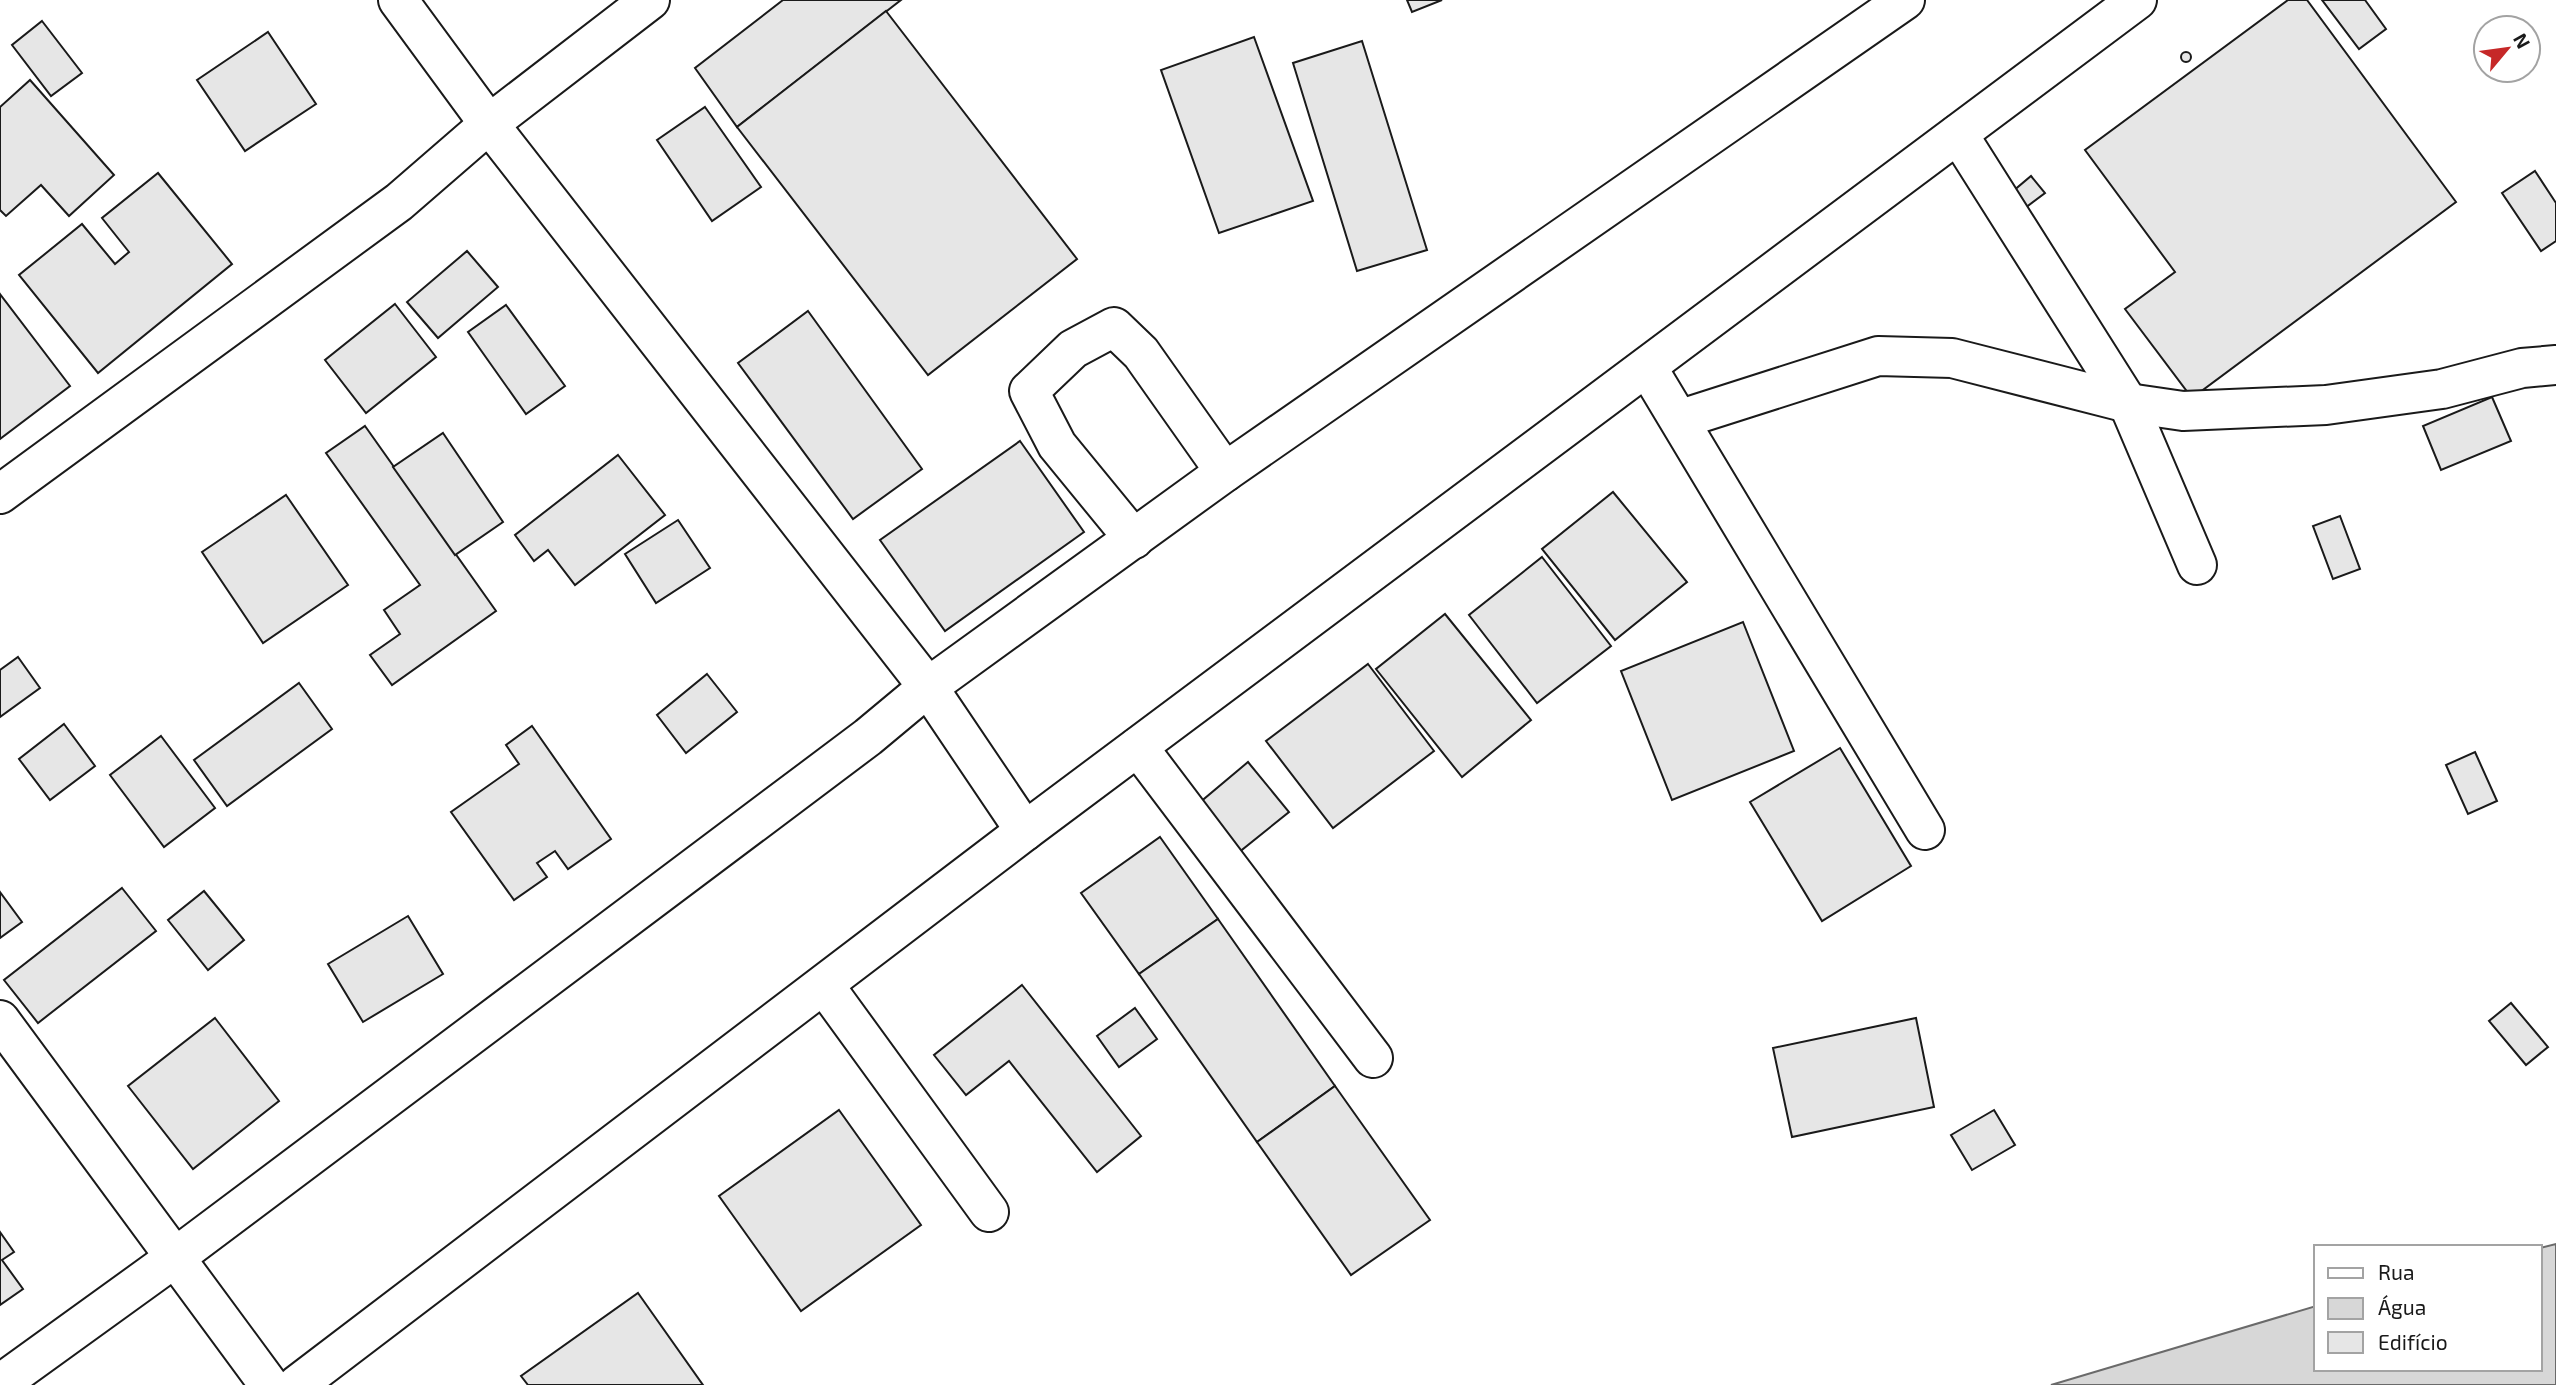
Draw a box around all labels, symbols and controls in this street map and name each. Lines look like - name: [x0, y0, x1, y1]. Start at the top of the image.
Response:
- north arrow: [2472, 14, 2542, 84]
- text: N: [2509, 29, 2536, 52]
- legend: [2314, 1245, 2542, 1371]
- text: Rua: [2378, 1259, 2414, 1284]
- text: Água: [2378, 1294, 2426, 1319]
- text: Edifício: [2378, 1329, 2448, 1354]

